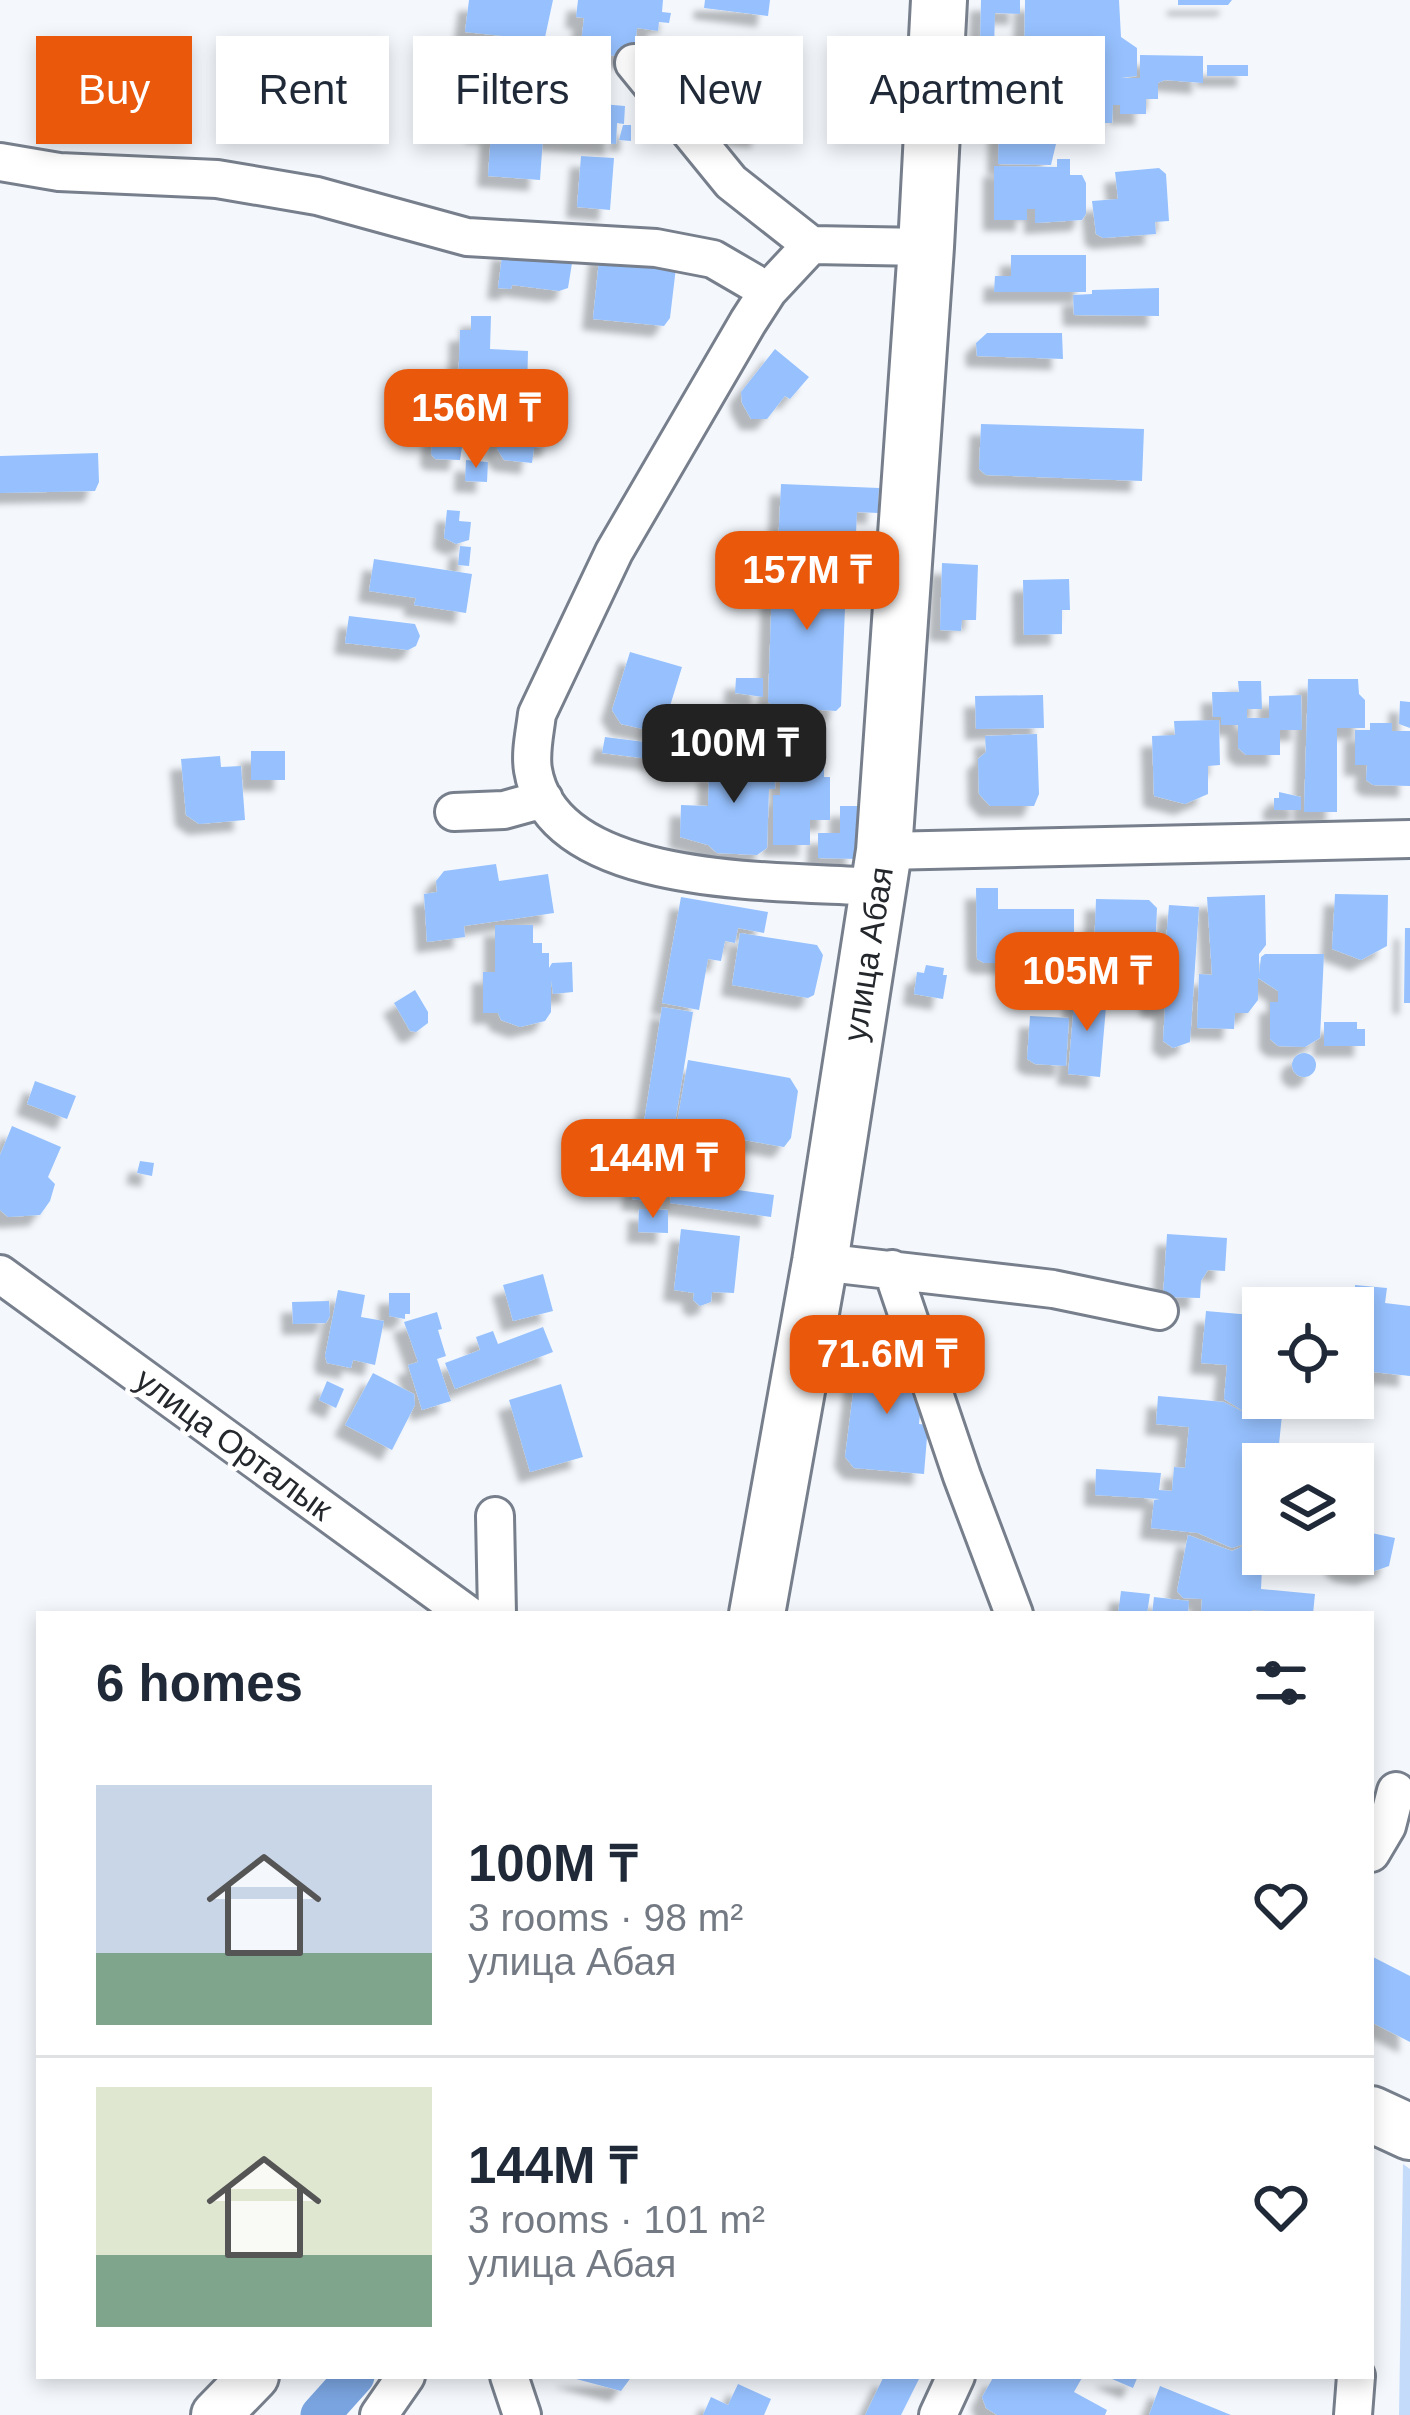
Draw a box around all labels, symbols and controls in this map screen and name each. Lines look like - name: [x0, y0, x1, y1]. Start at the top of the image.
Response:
- chip: Buy: [36, 36, 192, 144]
- chip: Rent: [216, 36, 389, 144]
- chip: Filters: [413, 36, 611, 144]
- chip: New: [635, 36, 803, 144]
- chip: Apartment: [827, 36, 1105, 144]
- pin: 156M ₸: [378, 369, 574, 471]
- text: 156M ₸: [411, 386, 541, 429]
- pin: 157M ₸: [709, 531, 905, 633]
- text: 157M ₸: [742, 548, 872, 591]
- pin: 100M ₸: [636, 704, 832, 806]
- text: 100M ₸: [669, 721, 799, 764]
- street label: улица Абая: [836, 864, 900, 1044]
- pin: 105M ₸: [989, 932, 1185, 1034]
- text: 105M ₸: [1022, 949, 1152, 992]
- pin: 144M ₸: [555, 1119, 751, 1221]
- text: 144M ₸: [588, 1136, 718, 1179]
- map controls: [1242, 1287, 1374, 1575]
- button: locate: [1242, 1287, 1374, 1419]
- pin: 71.6M ₸: [776, 1315, 998, 1417]
- text: 71.6M ₸: [817, 1332, 957, 1375]
- street label: улица Орталык: [129, 1360, 340, 1528]
- button: layers: [1242, 1443, 1374, 1575]
- icon: filters: [1248, 1650, 1314, 1716]
- text: 6 homes: [96, 1655, 303, 1712]
- icon: home: [192, 1833, 336, 1977]
- text: 100M ₸: [468, 1835, 638, 1892]
- icon: heart: [1248, 1872, 1314, 1938]
- text: 3 rooms · 98 m²: [468, 1896, 743, 1939]
- text: улица Абая: [468, 1940, 676, 1983]
- icon: home: [192, 2135, 336, 2279]
- text: 144M ₸: [468, 2137, 638, 2194]
- icon: heart: [1248, 2174, 1314, 2240]
- text: 3 rooms · 101 m²: [468, 2198, 765, 2241]
- text: улица Абая: [468, 2242, 676, 2285]

